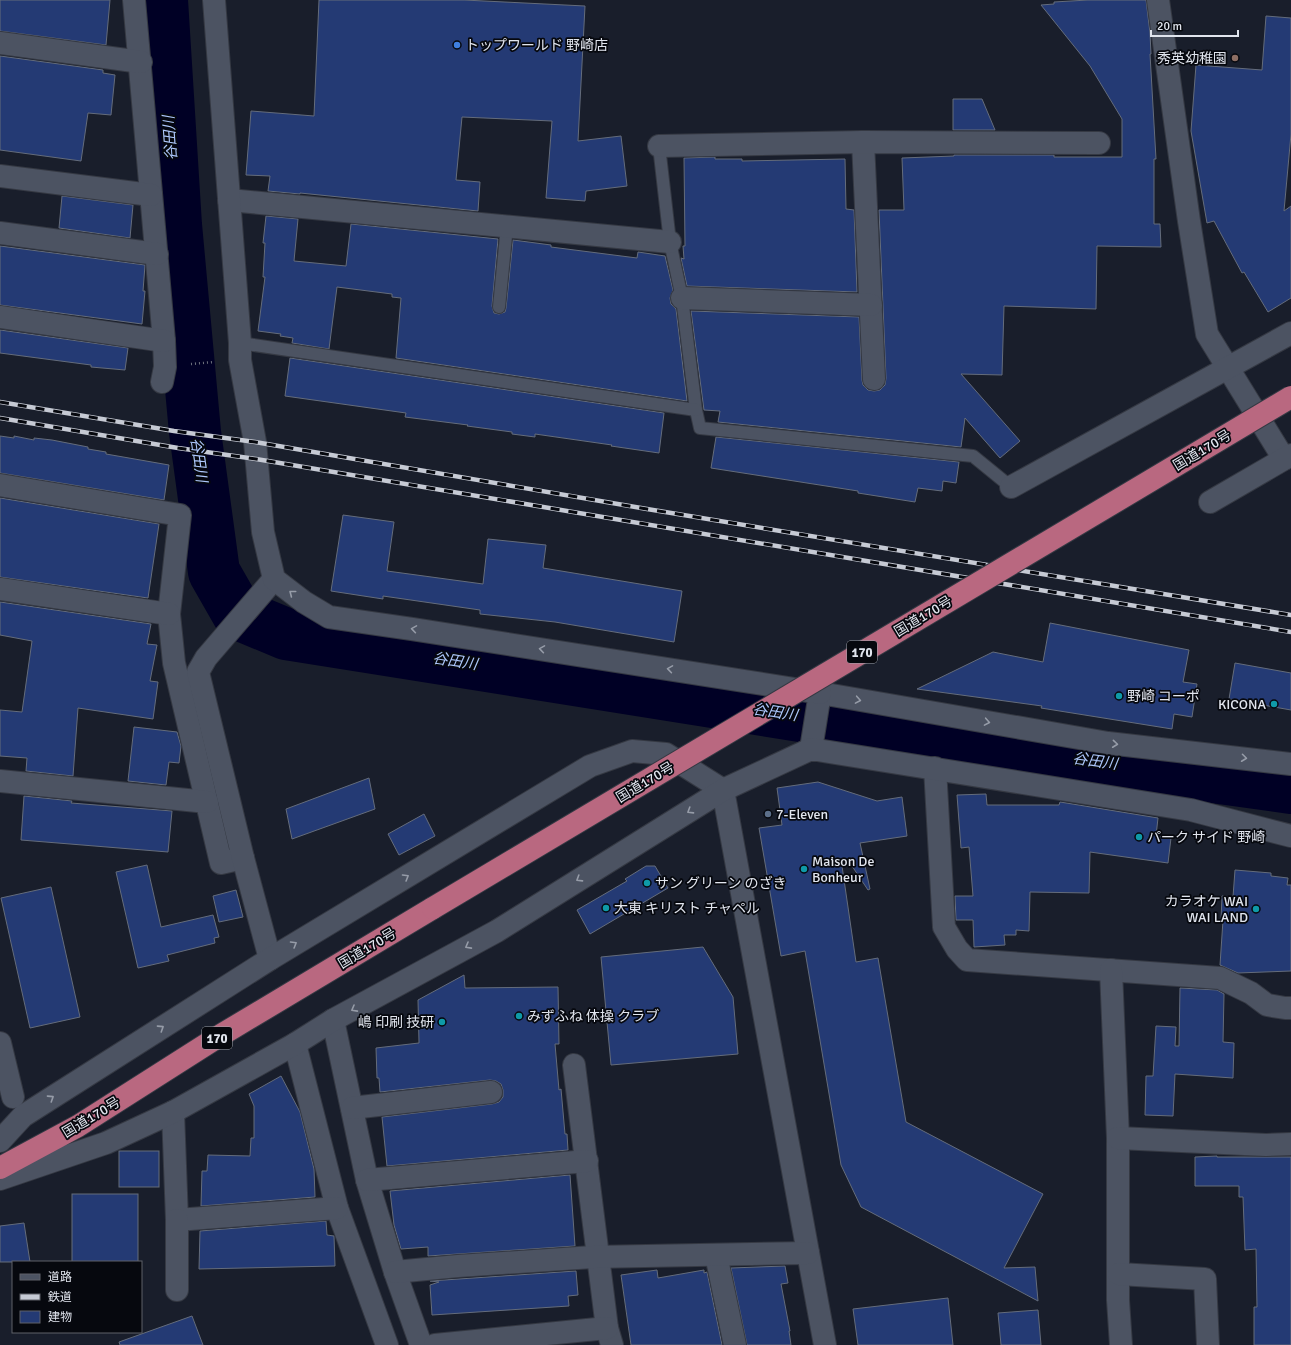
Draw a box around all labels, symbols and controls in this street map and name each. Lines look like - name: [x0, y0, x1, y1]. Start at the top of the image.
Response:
- scale bar: [1151, 12, 1238, 38]
- text: 20 m: [1157, 19, 1182, 34]
- place label: トップワールド 野崎店: [465, 37, 608, 54]
- marker: トップワールド 野崎店: [452, 40, 462, 50]
- place label: 秀英幼稚園: [1157, 50, 1227, 67]
- marker: 秀英幼稚園: [1230, 53, 1240, 63]
- water label: 谷田川: [159, 113, 181, 161]
- street label: 国道170号: [1170, 426, 1234, 474]
- water label: 谷田川: [187, 436, 211, 486]
- one-way arrow: [289, 590, 296, 597]
- street label: 国道170号: [891, 592, 955, 640]
- one-way arrow: [411, 625, 417, 634]
- road number: 170: [847, 641, 877, 663]
- one-way arrow: [539, 645, 545, 654]
- water label: 谷田川: [431, 649, 481, 674]
- one-way arrow: [667, 665, 674, 674]
- place label: 野崎 コーポ: [1127, 688, 1200, 705]
- marker: 野崎 コーポ: [1114, 691, 1124, 701]
- one-way arrow: [855, 695, 862, 704]
- place label: KICONA: [1218, 696, 1266, 713]
- marker: KICONA: [1269, 699, 1279, 709]
- water label: 谷田川: [751, 700, 801, 725]
- one-way arrow: [983, 717, 990, 726]
- one-way arrow: [1112, 739, 1118, 748]
- water label: 谷田川: [1071, 749, 1121, 773]
- one-way arrow: [1241, 753, 1247, 762]
- street label: 国道170号: [613, 758, 677, 806]
- one-way arrow: [687, 806, 694, 814]
- place label: 7-Eleven: [776, 806, 828, 823]
- marker: 7-Eleven: [763, 809, 773, 819]
- place label: パーク サイド 野崎: [1147, 829, 1265, 846]
- marker: パーク サイド 野崎: [1134, 832, 1144, 842]
- place label: Maison De Bonheur: [812, 853, 874, 886]
- marker: Maison De Bonheur: [799, 864, 809, 874]
- one-way arrow: [402, 874, 409, 882]
- one-way arrow: [576, 875, 583, 882]
- place label: サン グリーン のざき: [655, 875, 786, 892]
- marker: サン グリーン のざき: [642, 878, 652, 888]
- place label: カラオケ WAI WAI LAND: [1165, 893, 1248, 926]
- place label: 大東 キリスト チャペル: [614, 900, 760, 917]
- marker: 大東 キリスト チャペル: [601, 903, 611, 913]
- marker: カラオケ WAI WAI LAND: [1251, 904, 1261, 914]
- street label: 国道170号: [335, 924, 399, 972]
- one-way arrow: [290, 941, 297, 949]
- one-way arrow: [465, 942, 472, 949]
- one-way arrow: [351, 1004, 358, 1011]
- place label: みずふね 体操 クラブ: [527, 1008, 659, 1025]
- marker: みずふね 体操 クラブ: [514, 1011, 524, 1021]
- place label: 嶋 印刷 技研: [358, 1014, 434, 1031]
- marker: 嶋 印刷 技研: [437, 1017, 447, 1027]
- one-way arrow: [156, 1026, 163, 1033]
- road number: 170: [202, 1027, 232, 1049]
- street label: 国道170号: [59, 1093, 123, 1141]
- one-way arrow: [47, 1096, 54, 1103]
- legend: [12, 1261, 142, 1333]
- text: 道路: [48, 1270, 72, 1285]
- text: 鉄道: [48, 1290, 72, 1305]
- text: 建物: [48, 1310, 72, 1325]

